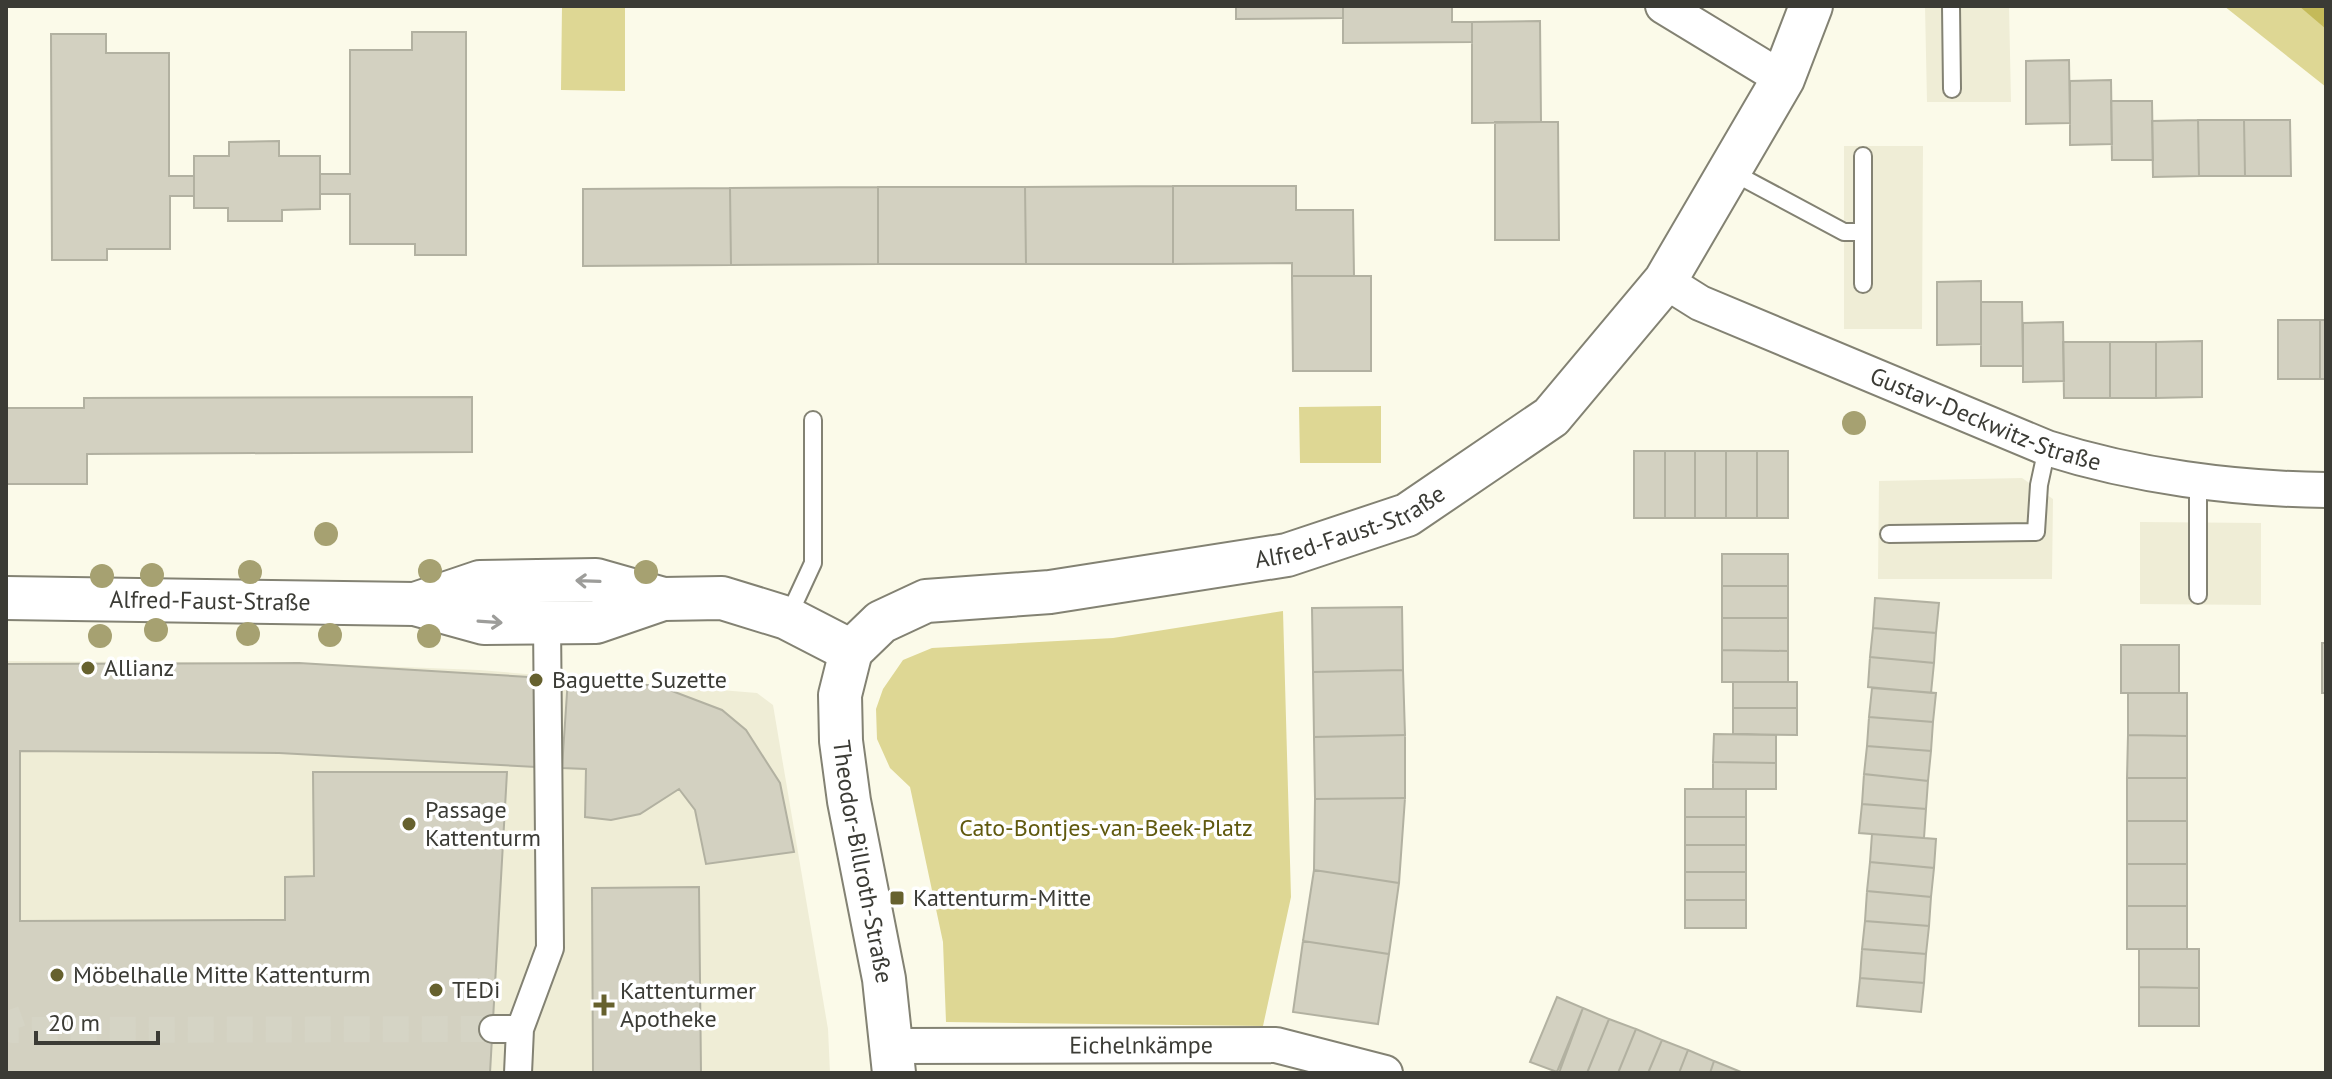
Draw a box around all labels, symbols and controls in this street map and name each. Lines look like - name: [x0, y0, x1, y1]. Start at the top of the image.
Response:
- street label: Gustav-Deckwitz-Straße: [1866, 360, 2104, 477]
- street label: Alfred-Faust-Straße: [1253, 478, 1451, 575]
- one-way arrow: [575, 574, 602, 589]
- street label: Alfred-Faust-Straße: [109, 584, 311, 617]
- one-way arrow: [476, 615, 503, 630]
- place label: Allianz: [104, 652, 174, 683]
- marker: Allianz: [79, 659, 97, 677]
- place label: Baguette Suzette: [552, 664, 727, 695]
- marker: Baguette Suzette: [527, 671, 545, 689]
- street label: Theodor-Billroth-Straße: [826, 738, 900, 986]
- place label: Passage Kattenturm: [425, 794, 541, 853]
- park label: Cato-Bontjes-van-Beek-Platz: [959, 812, 1253, 843]
- marker: Passage Kattenturm: [400, 815, 418, 833]
- place label: Kattenturm-Mitte: [913, 882, 1091, 913]
- marker: Kattenturm-Mitte: [888, 889, 906, 907]
- place label: Möbelhalle Mitte Kattenturm: [73, 959, 371, 990]
- marker: Möbelhalle Mitte Kattenturm: [48, 966, 66, 984]
- place label: TEDi: [452, 974, 500, 1005]
- place label: Kattenturmer Apotheke: [620, 975, 756, 1034]
- marker: TEDi: [427, 981, 445, 999]
- scale bar: [36, 995, 158, 1045]
- marker: Kattenturmer Apotheke: [595, 996, 613, 1014]
- text: 20 m: [48, 1007, 100, 1038]
- street label: Eichelnkämpe: [1069, 1029, 1213, 1061]

